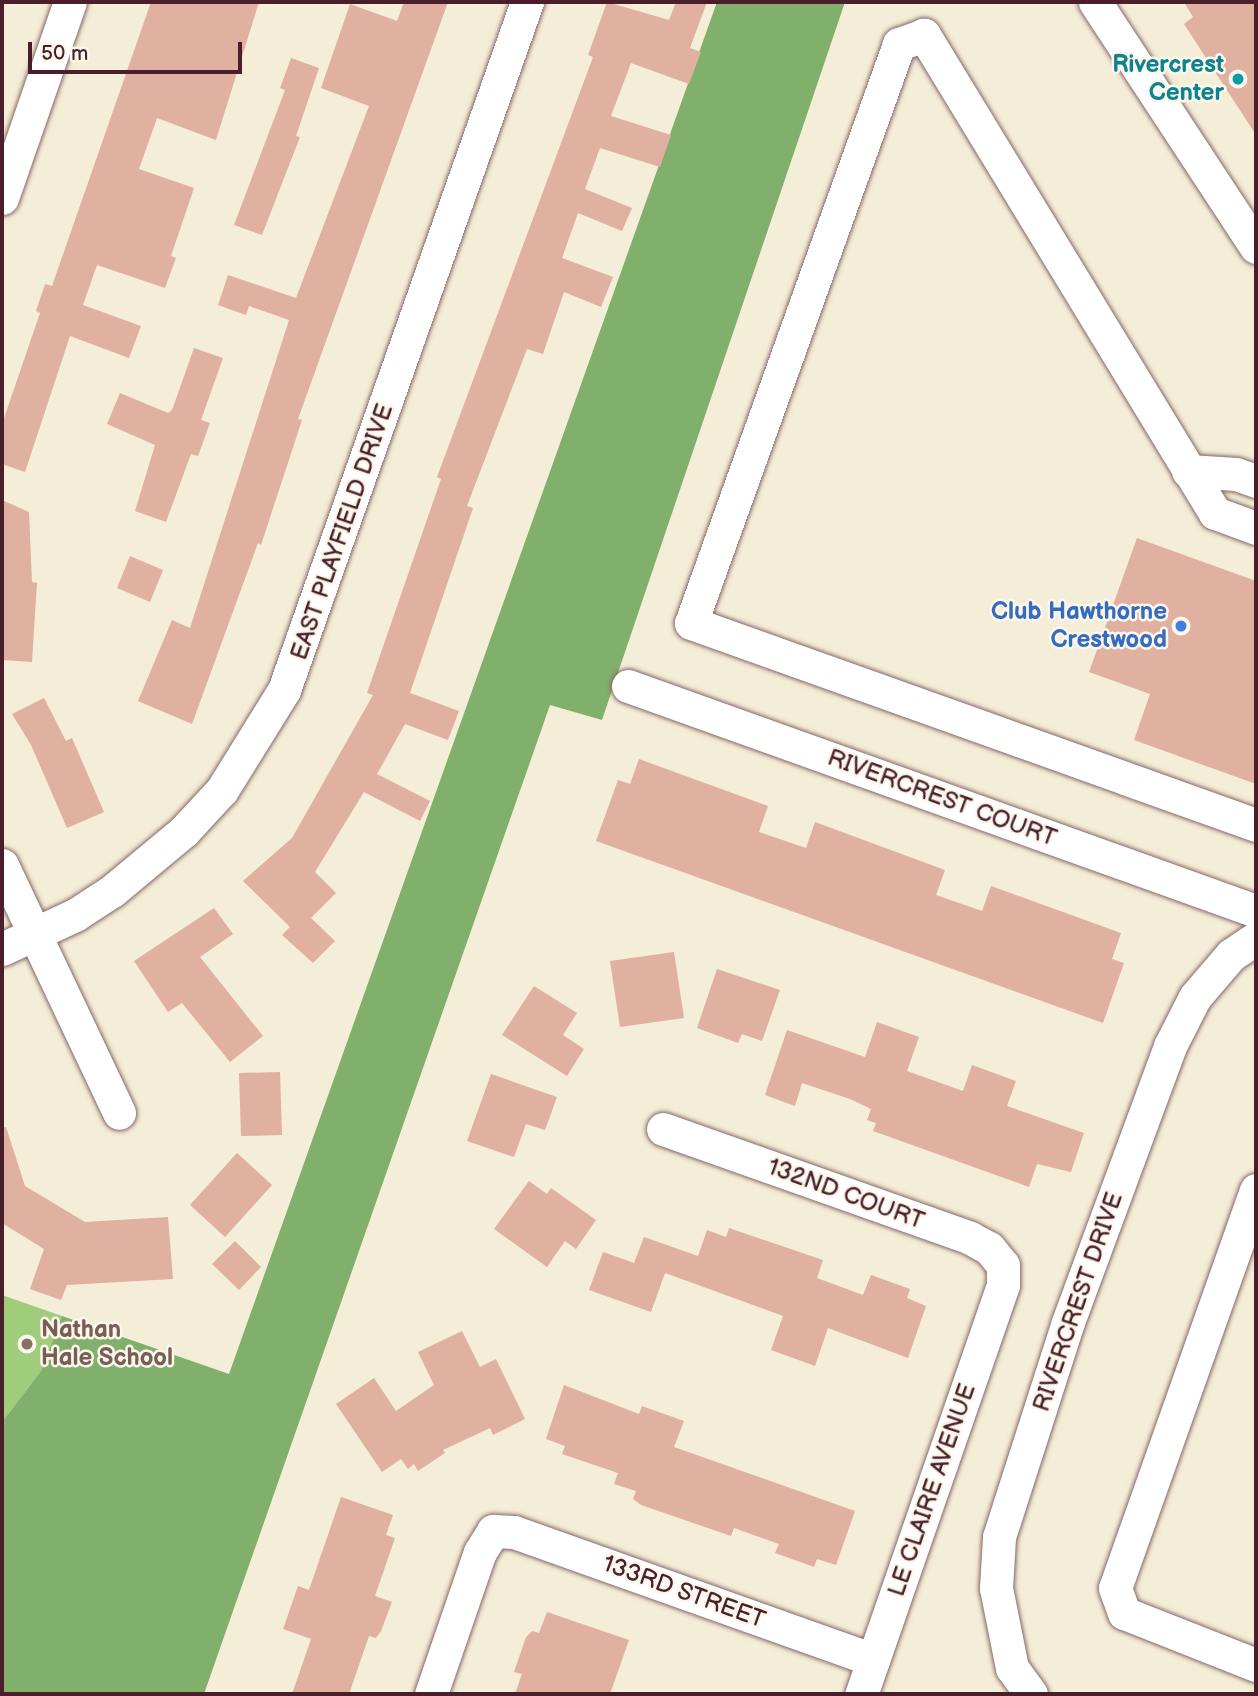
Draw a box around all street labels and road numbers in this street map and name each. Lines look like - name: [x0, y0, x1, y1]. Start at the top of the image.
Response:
- street label: EAST PLAYFIELD DRIVE: [285, 400, 399, 664]
- street label: RIVERCREST COURT: [824, 743, 1060, 853]
- street label: 132ND COURT: [764, 1152, 928, 1236]
- street label: RIVERCREST DRIVE: [1027, 1189, 1129, 1415]
- street label: LE CLAIRE AVENUE: [882, 1380, 982, 1600]
- street label: 133RD STREET: [599, 1549, 769, 1635]

